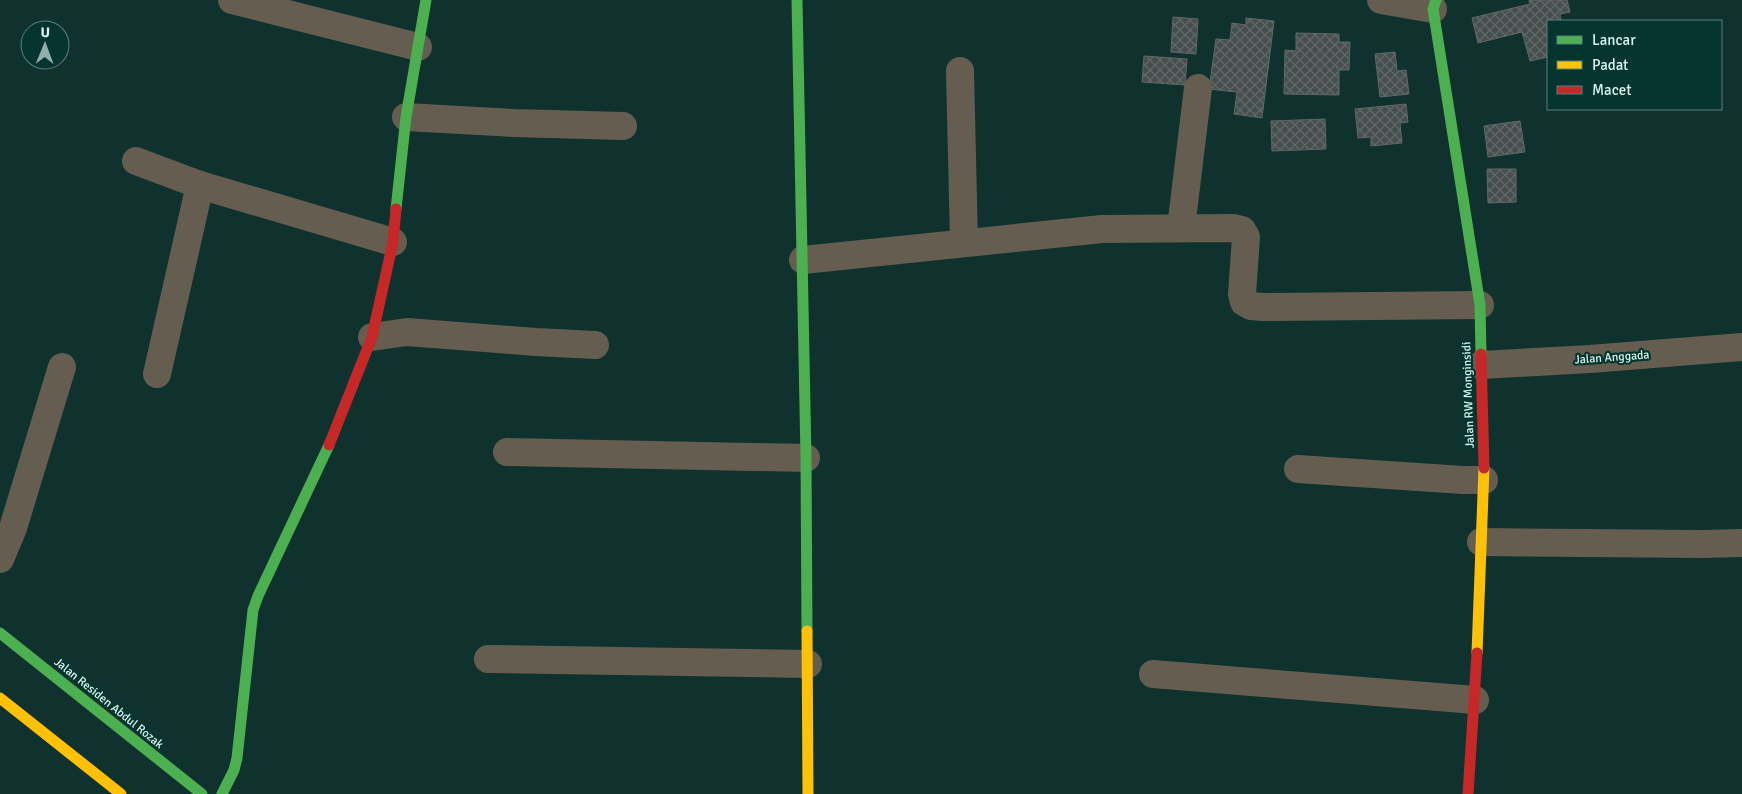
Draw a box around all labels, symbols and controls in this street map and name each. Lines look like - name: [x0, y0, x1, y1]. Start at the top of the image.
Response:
- north arrow: [20, 20, 70, 70]
- legend: [1547, 20, 1722, 110]
- text: U: [40, 24, 50, 41]
- text: Lancar: [1592, 31, 1636, 49]
- text: Padat: [1592, 56, 1628, 74]
- text: Macet: [1592, 81, 1631, 99]
- street label: Jalan RW Monginsidi: [1459, 341, 1478, 448]
- street label: Jalan Anggada: [1574, 347, 1650, 368]
- street label: Jalan Residen Abdul Rozak: [51, 655, 166, 752]

